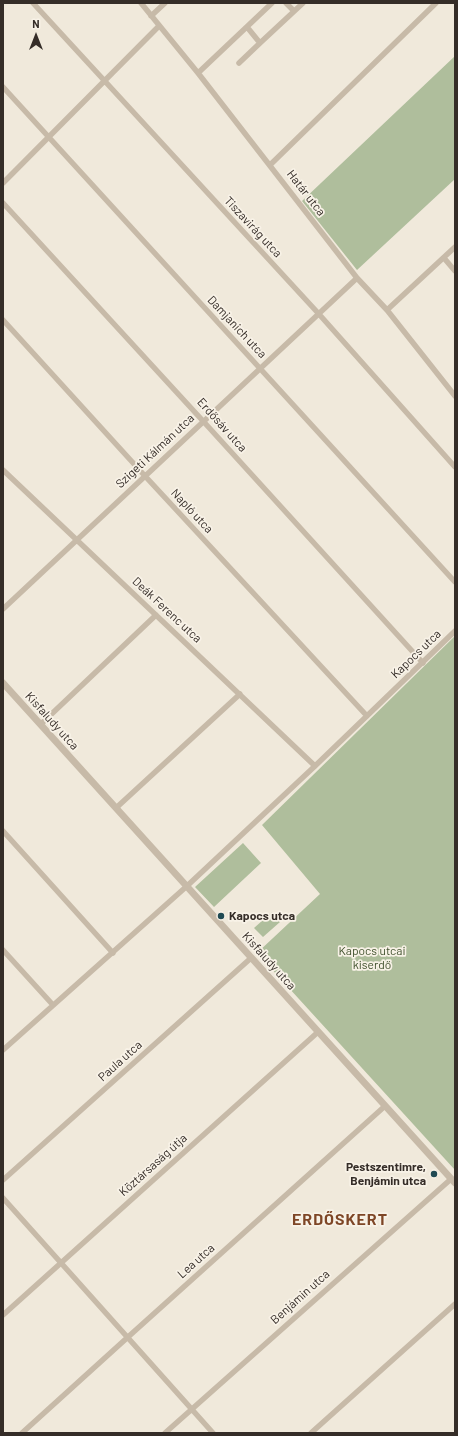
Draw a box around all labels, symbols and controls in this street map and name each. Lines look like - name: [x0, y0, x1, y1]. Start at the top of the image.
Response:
- north arrow: [16, 16, 56, 56]
- text: N: [32, 17, 40, 30]
- street label: Határ utca: [284, 167, 328, 219]
- street label: Tiszavirág utca: [221, 194, 285, 260]
- street label: Damjanich utca: [204, 293, 270, 361]
- street label: Erdősáv utca: [194, 395, 250, 455]
- street label: Szigeti Kálmán utca: [113, 411, 197, 491]
- street label: Napló utca: [168, 486, 216, 536]
- street label: Deák Ferenc utca: [129, 574, 205, 646]
- street label: Kapocs utca: [388, 627, 444, 681]
- street label: Kisfaludy utca: [22, 689, 82, 753]
- place label: Kapocs utca: [229, 909, 295, 923]
- marker: Kapocs utca: [216, 911, 226, 921]
- street label: Kisfaludy utca: [239, 929, 299, 993]
- park label: Kapocs utcai kiserdő: [338, 944, 406, 972]
- street label: Paula utca: [95, 1038, 145, 1084]
- street label: Köztársaság útja: [116, 1131, 190, 1199]
- place label: Pestszentimre, Benjámin utca: [346, 1160, 426, 1188]
- marker: Pestszentimre, Benjámin utca: [429, 1169, 439, 1179]
- district label: ERDŐSKERT: [292, 1210, 388, 1230]
- street label: Lea utca: [175, 1241, 217, 1281]
- street label: Benjámin utca: [268, 1267, 332, 1327]

